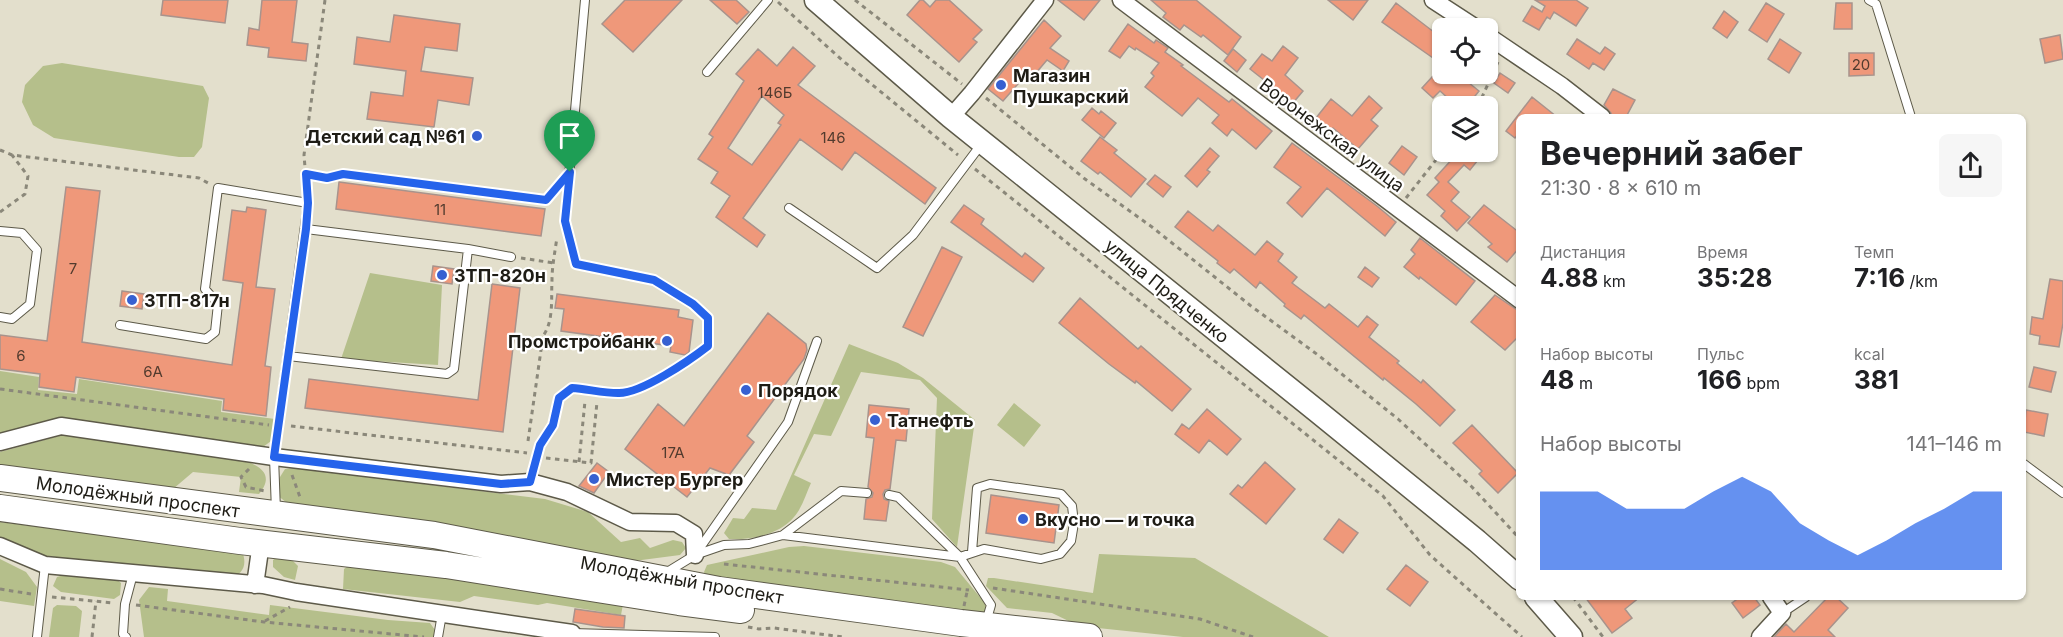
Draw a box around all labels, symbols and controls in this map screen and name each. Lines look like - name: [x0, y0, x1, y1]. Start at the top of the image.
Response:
- map controls: [1432, 18, 1498, 162]
- button: locate: [1432, 18, 1498, 84]
- house number: 20: [1852, 55, 1870, 74]
- place label: Магазин Пушкарский: [1013, 65, 1129, 107]
- street label: Воронежская улица: [1256, 74, 1408, 196]
- marker: Магазин Пушкарский: [994, 78, 1008, 92]
- house number: 146Б: [758, 83, 792, 102]
- button: layers: [1432, 96, 1498, 162]
- pin: [544, 110, 595, 172]
- icon: arrive: [553, 119, 586, 152]
- place label: Детский сад №61: [305, 126, 465, 147]
- house number: 146: [820, 128, 846, 147]
- marker: Детский сад №61: [470, 129, 484, 143]
- text: Вечерний забег: [1540, 133, 1803, 173]
- button: share: [1939, 134, 2002, 197]
- text: 21:30 · 8 × 610 m: [1540, 176, 1701, 200]
- house number: 11: [434, 200, 446, 219]
- street label: улица Прядченко: [1101, 235, 1233, 347]
- text: Дистанция: [1540, 242, 1626, 262]
- text: Время: [1697, 242, 1748, 262]
- text: Темп: [1854, 242, 1894, 262]
- house number: 7: [69, 259, 77, 278]
- text: 4.88: [1540, 262, 1599, 293]
- text: 35:28: [1697, 262, 1772, 293]
- text: 7:16: [1854, 262, 1905, 293]
- place label: ЗТП-820н: [454, 265, 546, 286]
- marker: ЗТП-820н: [435, 268, 449, 282]
- text: km: [1599, 271, 1626, 291]
- text: /km: [1905, 271, 1938, 291]
- place label: ЗТП-817н: [144, 290, 230, 311]
- marker: ЗТП-817н: [125, 293, 139, 307]
- place label: Промстройбанк: [508, 331, 655, 352]
- marker: Промстройбанк: [660, 334, 674, 348]
- text: Набор высоты: [1540, 344, 1653, 364]
- text: Пульс: [1697, 344, 1745, 364]
- text: kcal: [1854, 344, 1885, 364]
- house number: 6: [16, 346, 26, 365]
- house number: 6А: [143, 362, 163, 381]
- text: 48: [1540, 364, 1575, 395]
- text: 166: [1697, 364, 1742, 395]
- text: 381: [1854, 364, 1899, 395]
- text: m: [1575, 373, 1593, 393]
- text: bpm: [1742, 373, 1780, 393]
- place label: Порядок: [758, 380, 838, 401]
- marker: Порядок: [739, 383, 753, 397]
- place label: Татнефть: [887, 410, 974, 431]
- marker: Татнефть: [868, 413, 882, 427]
- text: Набор высоты: [1540, 432, 1682, 456]
- text: 141–146 m: [1907, 432, 2002, 456]
- house number: 17А: [661, 443, 685, 462]
- place label: Мистер Бургер: [606, 469, 743, 490]
- street label: Молодёжный проспект: [35, 472, 242, 522]
- marker: Мистер Бургер: [587, 472, 601, 486]
- place label: Вкусно — и точка: [1035, 509, 1195, 530]
- marker: Вкусно — и точка: [1016, 512, 1030, 526]
- street label: Молодёжный проспект: [579, 552, 786, 608]

